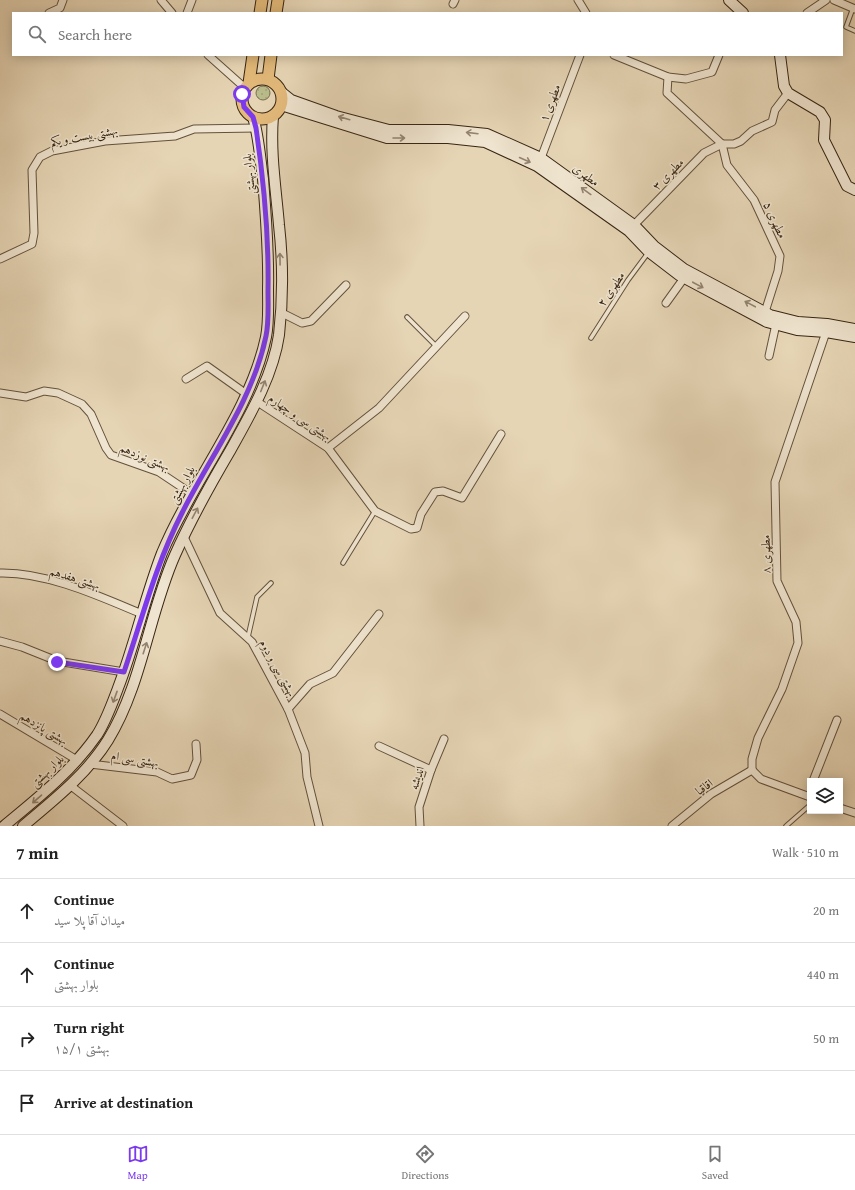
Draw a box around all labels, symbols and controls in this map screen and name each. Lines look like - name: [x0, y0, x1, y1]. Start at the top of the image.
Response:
- search box: [12, 12, 843, 56]
- icon: search: [26, 23, 48, 45]
- text: Search here: [58, 24, 132, 45]
- street label: مطهری ۱: [535, 82, 564, 124]
- route start: [233, 85, 251, 103]
- one-way arrow: [338, 114, 351, 121]
- street label: بهشتی بیست و یکم: [49, 121, 120, 153]
- one-way arrow: [466, 129, 479, 136]
- one-way arrow: [392, 134, 405, 142]
- street label: بلوار بهشتی: [238, 153, 260, 195]
- street label: مطهری ۳: [648, 154, 687, 194]
- one-way arrow: [519, 157, 531, 164]
- street label: مطهری: [569, 159, 603, 190]
- one-way arrow: [581, 187, 592, 195]
- street label: مطهری ۵: [760, 199, 791, 241]
- one-way arrow: [276, 253, 284, 266]
- street label: مطهری ۲: [593, 268, 629, 310]
- one-way arrow: [691, 282, 703, 289]
- one-way arrow: [744, 299, 756, 307]
- one-way arrow: [260, 381, 267, 393]
- street label: بهشتی سی و چهارم: [264, 389, 335, 447]
- street label: بهشتی نوزدهم: [116, 438, 173, 477]
- street label: بلوار بهشتی: [164, 463, 200, 507]
- one-way arrow: [192, 507, 199, 519]
- street label: مطهری ۸: [757, 534, 774, 574]
- street label: بهشتی هفدهم: [47, 562, 102, 596]
- street label: بهشتی سی و دوم: [253, 636, 301, 701]
- one-way arrow: [142, 641, 149, 654]
- route end: [48, 653, 66, 671]
- one-way arrow: [111, 690, 118, 703]
- street label: بهشتی پانزدهم: [16, 707, 71, 751]
- street label: بهشتی سی ام: [110, 746, 160, 774]
- street label: بلوار بهشتی: [26, 750, 68, 792]
- street label: اندیشه: [405, 764, 428, 792]
- street label: اقاقیا: [691, 774, 716, 799]
- map controls: [807, 778, 843, 814]
- button: layers: [807, 778, 843, 814]
- one-way arrow: [32, 794, 42, 803]
- text: 7 min: [16, 840, 58, 865]
- text: Walk · 510 m: [772, 843, 839, 862]
- text: Continue: [54, 889, 115, 910]
- icon: ahead: [16, 900, 38, 922]
- text: 20 m: [813, 901, 839, 920]
- text: میدان آقا پلا سید: [54, 911, 125, 930]
- text: Continue: [54, 953, 115, 974]
- icon: ahead: [16, 964, 38, 986]
- text: 440 m: [807, 965, 839, 984]
- text: بلوار بهشتی: [54, 975, 99, 994]
- text: Turn right: [54, 1017, 125, 1038]
- icon: right: [16, 1028, 38, 1050]
- text: 50 m: [813, 1029, 839, 1048]
- text: ۱۵/۱ بهشتی: [54, 1039, 110, 1058]
- icon: arrive: [16, 1092, 38, 1114]
- text: Arrive at destination: [54, 1092, 193, 1113]
- tab: Map: [127, 1143, 149, 1183]
- tab: Directions: [402, 1143, 449, 1183]
- tab: Saved: [702, 1143, 728, 1183]

